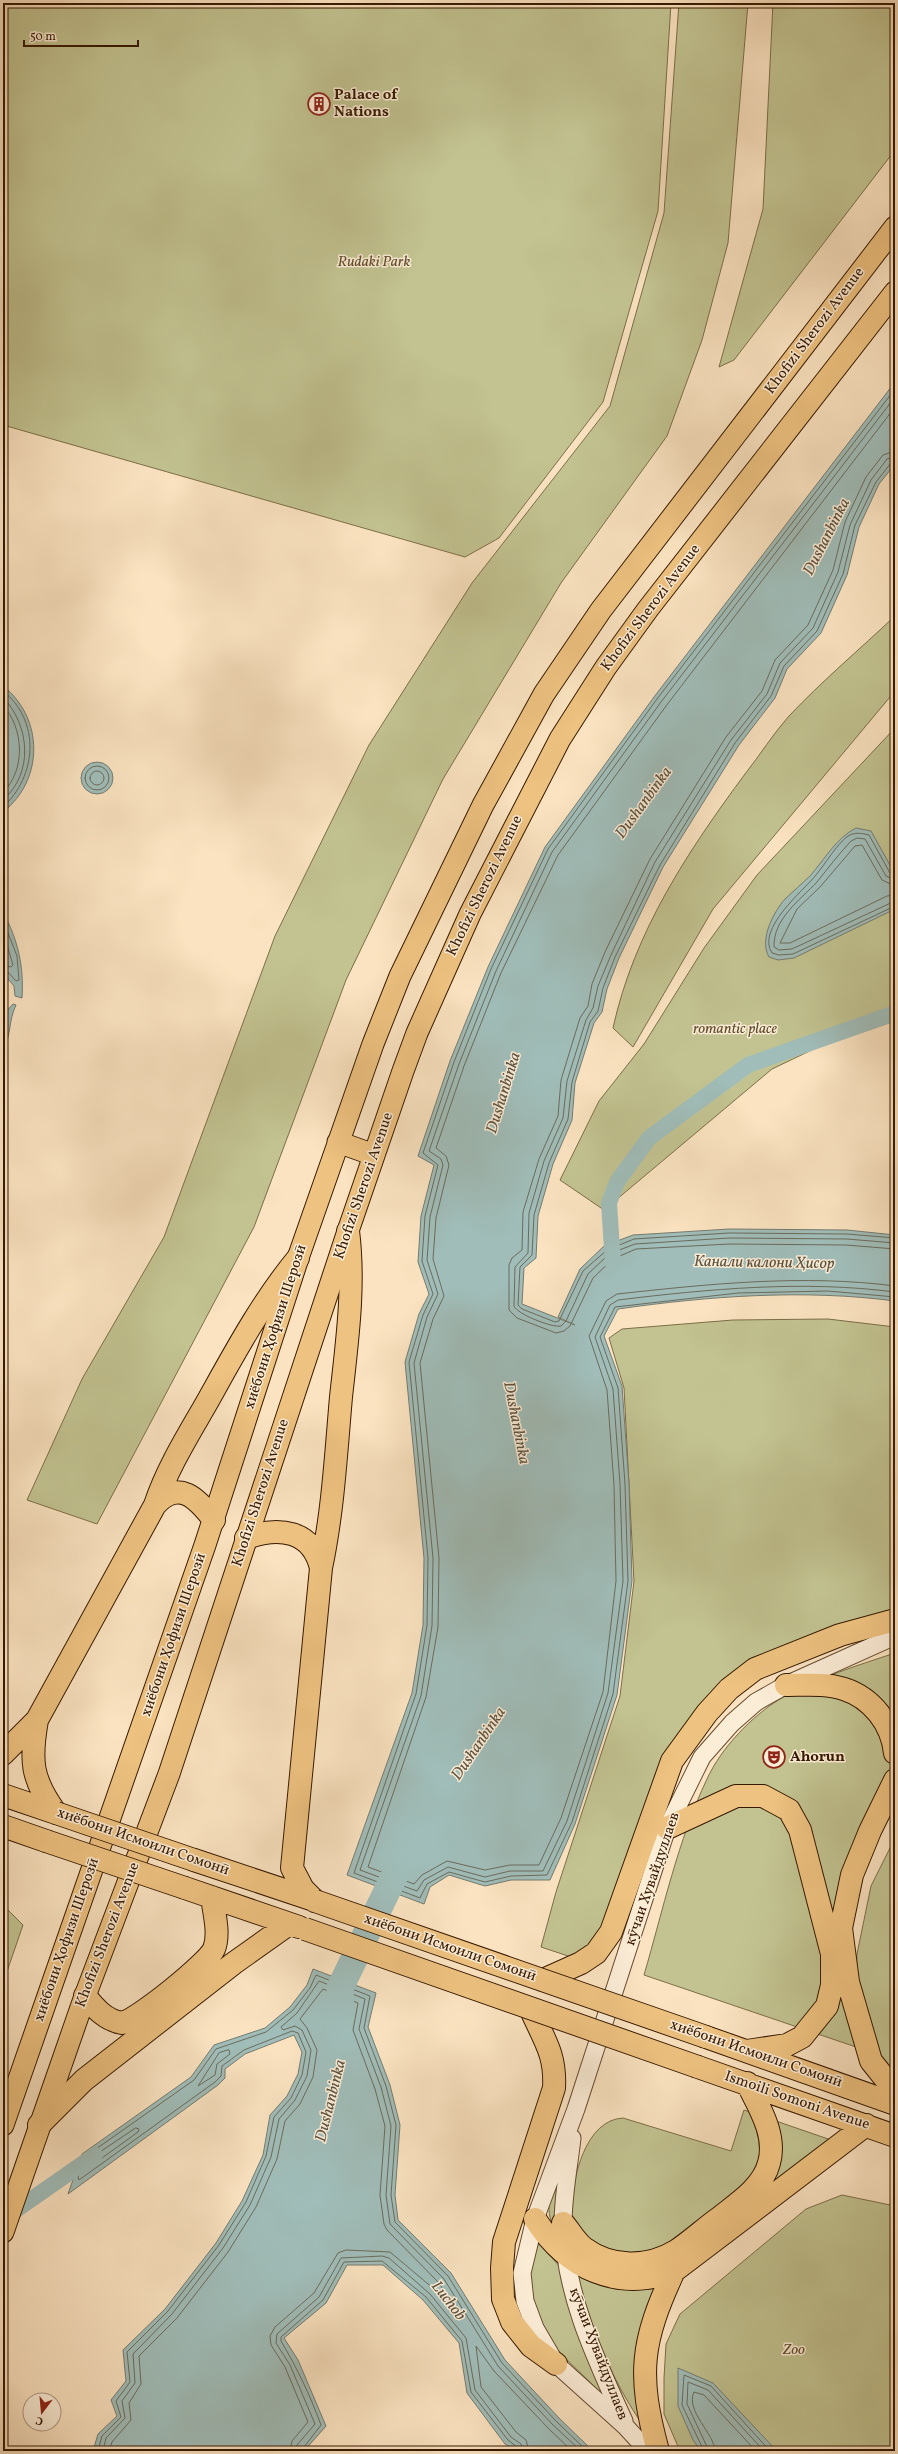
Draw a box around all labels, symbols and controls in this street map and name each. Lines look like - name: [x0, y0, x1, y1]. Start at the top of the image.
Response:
- scale bar: [24, 22, 138, 48]
- text: 50 m: [30, 29, 56, 45]
- place label: Palace of Nations: [334, 85, 398, 123]
- building icon: Palace of Nations: [306, 91, 332, 117]
- park label: Rudaki Park: [338, 252, 410, 273]
- street label: Khofizi Sherozi Avenue: [760, 263, 870, 399]
- water label: Dushanbinka: [798, 494, 856, 579]
- street label: Khofizi Sherozi Avenue: [596, 540, 706, 676]
- water label: Dushanbinka: [610, 762, 678, 843]
- street label: Khofizi Sherozi Avenue: [442, 812, 528, 960]
- park label: romantic place: [693, 1019, 777, 1040]
- water label: Dushanbinka: [481, 1049, 527, 1136]
- street label: Khofizi Sherozi Avenue: [329, 1110, 399, 1262]
- street label: хиёбони Ҳофизи Шерозӣ: [239, 1242, 313, 1412]
- water label: Канали калони Ҳисор: [694, 1251, 835, 1275]
- water label: Dushanbinka: [497, 1380, 535, 1467]
- street label: Khofizi Sherozi Avenue: [227, 1416, 295, 1570]
- street label: хиёбони Ҳофизи Шерозӣ: [136, 1550, 212, 1720]
- water label: Dushanbinka: [446, 1703, 512, 1785]
- theatre icon: Ahorun: [761, 1744, 787, 1770]
- place label: Ahorun: [790, 1747, 845, 1768]
- street label: хиёбони Исмоили Сомонӣ: [54, 1803, 232, 1881]
- street label: кӯчаи Хувайдуллаев: [620, 1809, 686, 1949]
- street label: хиёбони Ҳофизи Шерозӣ: [29, 1855, 105, 2025]
- street label: Khofizi Sherozi Avenue: [71, 1859, 145, 2011]
- street label: хиёбони Исмоили Сомонӣ: [361, 1909, 539, 1987]
- street label: хиёбони Исмоили Сомонӣ: [667, 2015, 845, 2093]
- water label: Dushanbinka: [310, 2057, 352, 2144]
- street label: Ismoili Somoni Avenue: [721, 2066, 873, 2136]
- water label: Luchob: [426, 2277, 470, 2325]
- street label: кӯчаи Хувайдуллаев: [563, 2285, 633, 2423]
- park label: Zoo: [782, 2340, 805, 2361]
- north arrow: [22, 2392, 62, 2432]
- text: С: [34, 2412, 45, 2428]

